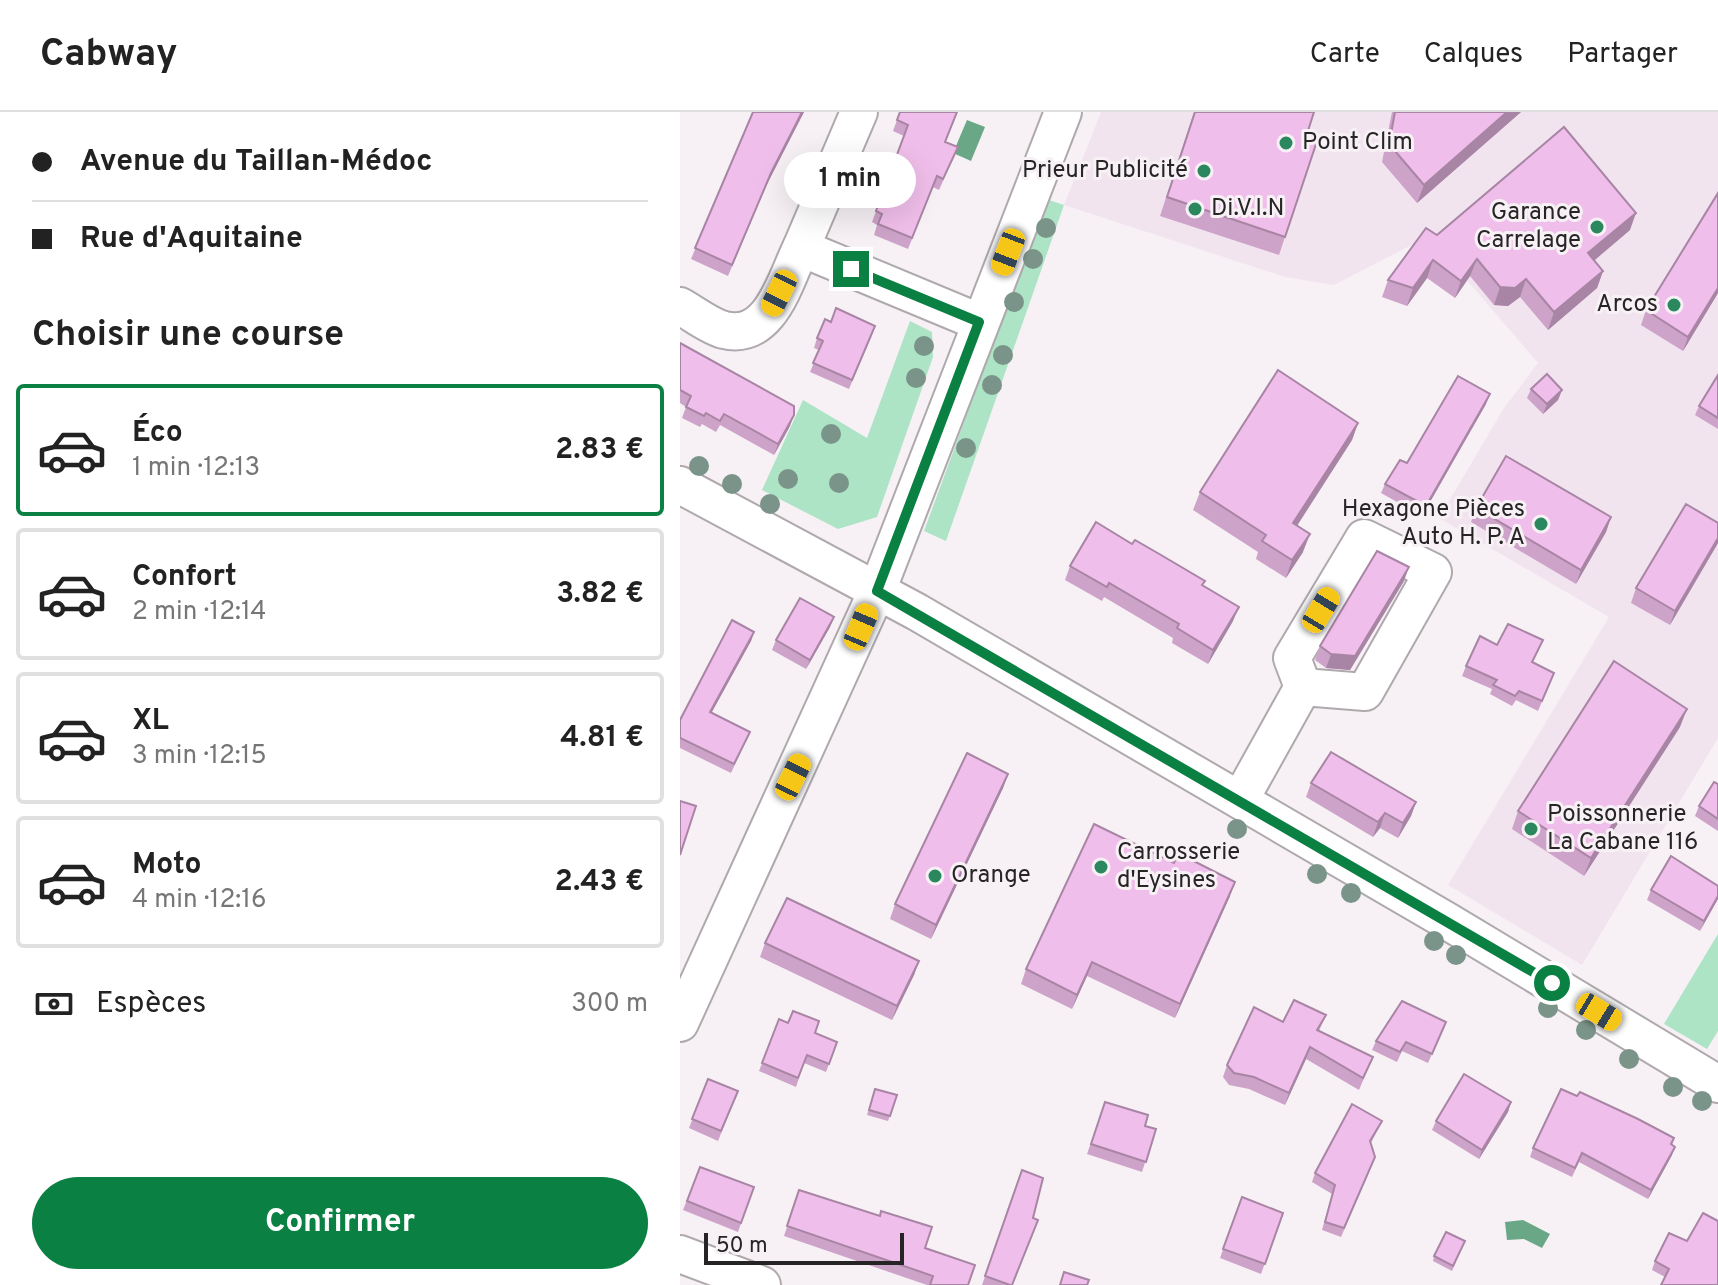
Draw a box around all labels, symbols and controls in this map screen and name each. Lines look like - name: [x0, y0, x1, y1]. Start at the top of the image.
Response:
- text: Cabway: [40, 31, 178, 80]
- text: Carte: [1310, 37, 1380, 73]
- text: Calques: [1424, 37, 1523, 73]
- text: Partager: [1567, 37, 1678, 73]
- place label: Point Clim: [1302, 128, 1413, 158]
- marker: Point Clim: [1277, 134, 1295, 152]
- text: Avenue du Taillan-Médoc: [80, 144, 432, 181]
- callout: 1 min: [785, 153, 917, 209]
- place label: Prieur Publicité: [1022, 156, 1188, 186]
- marker: Prieur Publicité: [1195, 162, 1213, 180]
- text: 1 min: [819, 163, 881, 196]
- place label: Di.V.I.N: [1211, 194, 1284, 224]
- place label: Garance Carrelage: [1476, 198, 1581, 256]
- marker: Di.V.I.N: [1186, 200, 1204, 218]
- marker: Garance Carrelage: [1588, 218, 1606, 236]
- text: Rue d'Aquitaine: [80, 221, 303, 258]
- car: [988, 225, 1028, 279]
- route end: [833, 251, 869, 287]
- car: [758, 266, 800, 320]
- place label: Arcos: [1596, 290, 1658, 320]
- marker: Arcos: [1665, 296, 1683, 314]
- text: Choisir une course: [32, 313, 344, 359]
- icon: car: [36, 414, 108, 486]
- text: Éco: [132, 415, 183, 452]
- text: 2.83 €: [555, 432, 644, 469]
- text: 1 min · 12:13: [132, 452, 260, 485]
- place label: Hexagone Pièces Auto H. P. A: [1342, 495, 1525, 553]
- marker: Hexagone Pièces Auto H. P. A: [1532, 515, 1550, 533]
- icon: car: [36, 558, 108, 630]
- text: Confort: [132, 559, 237, 596]
- text: 3.82 €: [556, 576, 644, 613]
- car: [1298, 583, 1344, 637]
- text: 2 min · 12:14: [132, 596, 266, 629]
- car: [841, 600, 881, 654]
- icon: car: [36, 702, 108, 774]
- text: XL: [132, 703, 169, 740]
- text: 4.81 €: [560, 720, 644, 757]
- text: 3 min · 12:15: [132, 740, 267, 773]
- car: [772, 750, 814, 804]
- place label: Poissonnerie La Cabane 116: [1547, 800, 1698, 858]
- marker: Poissonnerie La Cabane 116: [1522, 820, 1540, 838]
- place label: Carrosserie d'Eysines: [1117, 838, 1240, 896]
- icon: car: [36, 846, 108, 918]
- text: Moto: [132, 847, 202, 884]
- marker: Carrosserie d'Eysines: [1092, 858, 1110, 876]
- place label: Orange: [951, 861, 1031, 891]
- text: 2.43 €: [555, 864, 644, 901]
- marker: Orange: [926, 867, 944, 885]
- text: 4 min · 12:16: [132, 884, 266, 917]
- route start: [1534, 965, 1570, 1001]
- icon: cash: [32, 982, 76, 1026]
- text: Espèces: [96, 986, 206, 1023]
- text: 300 m: [571, 988, 648, 1021]
- car: [1572, 989, 1626, 1035]
- button: Confirmer: [32, 1177, 648, 1269]
- scale bar: [704, 1229, 904, 1265]
- text: 50 m: [716, 1233, 768, 1260]

